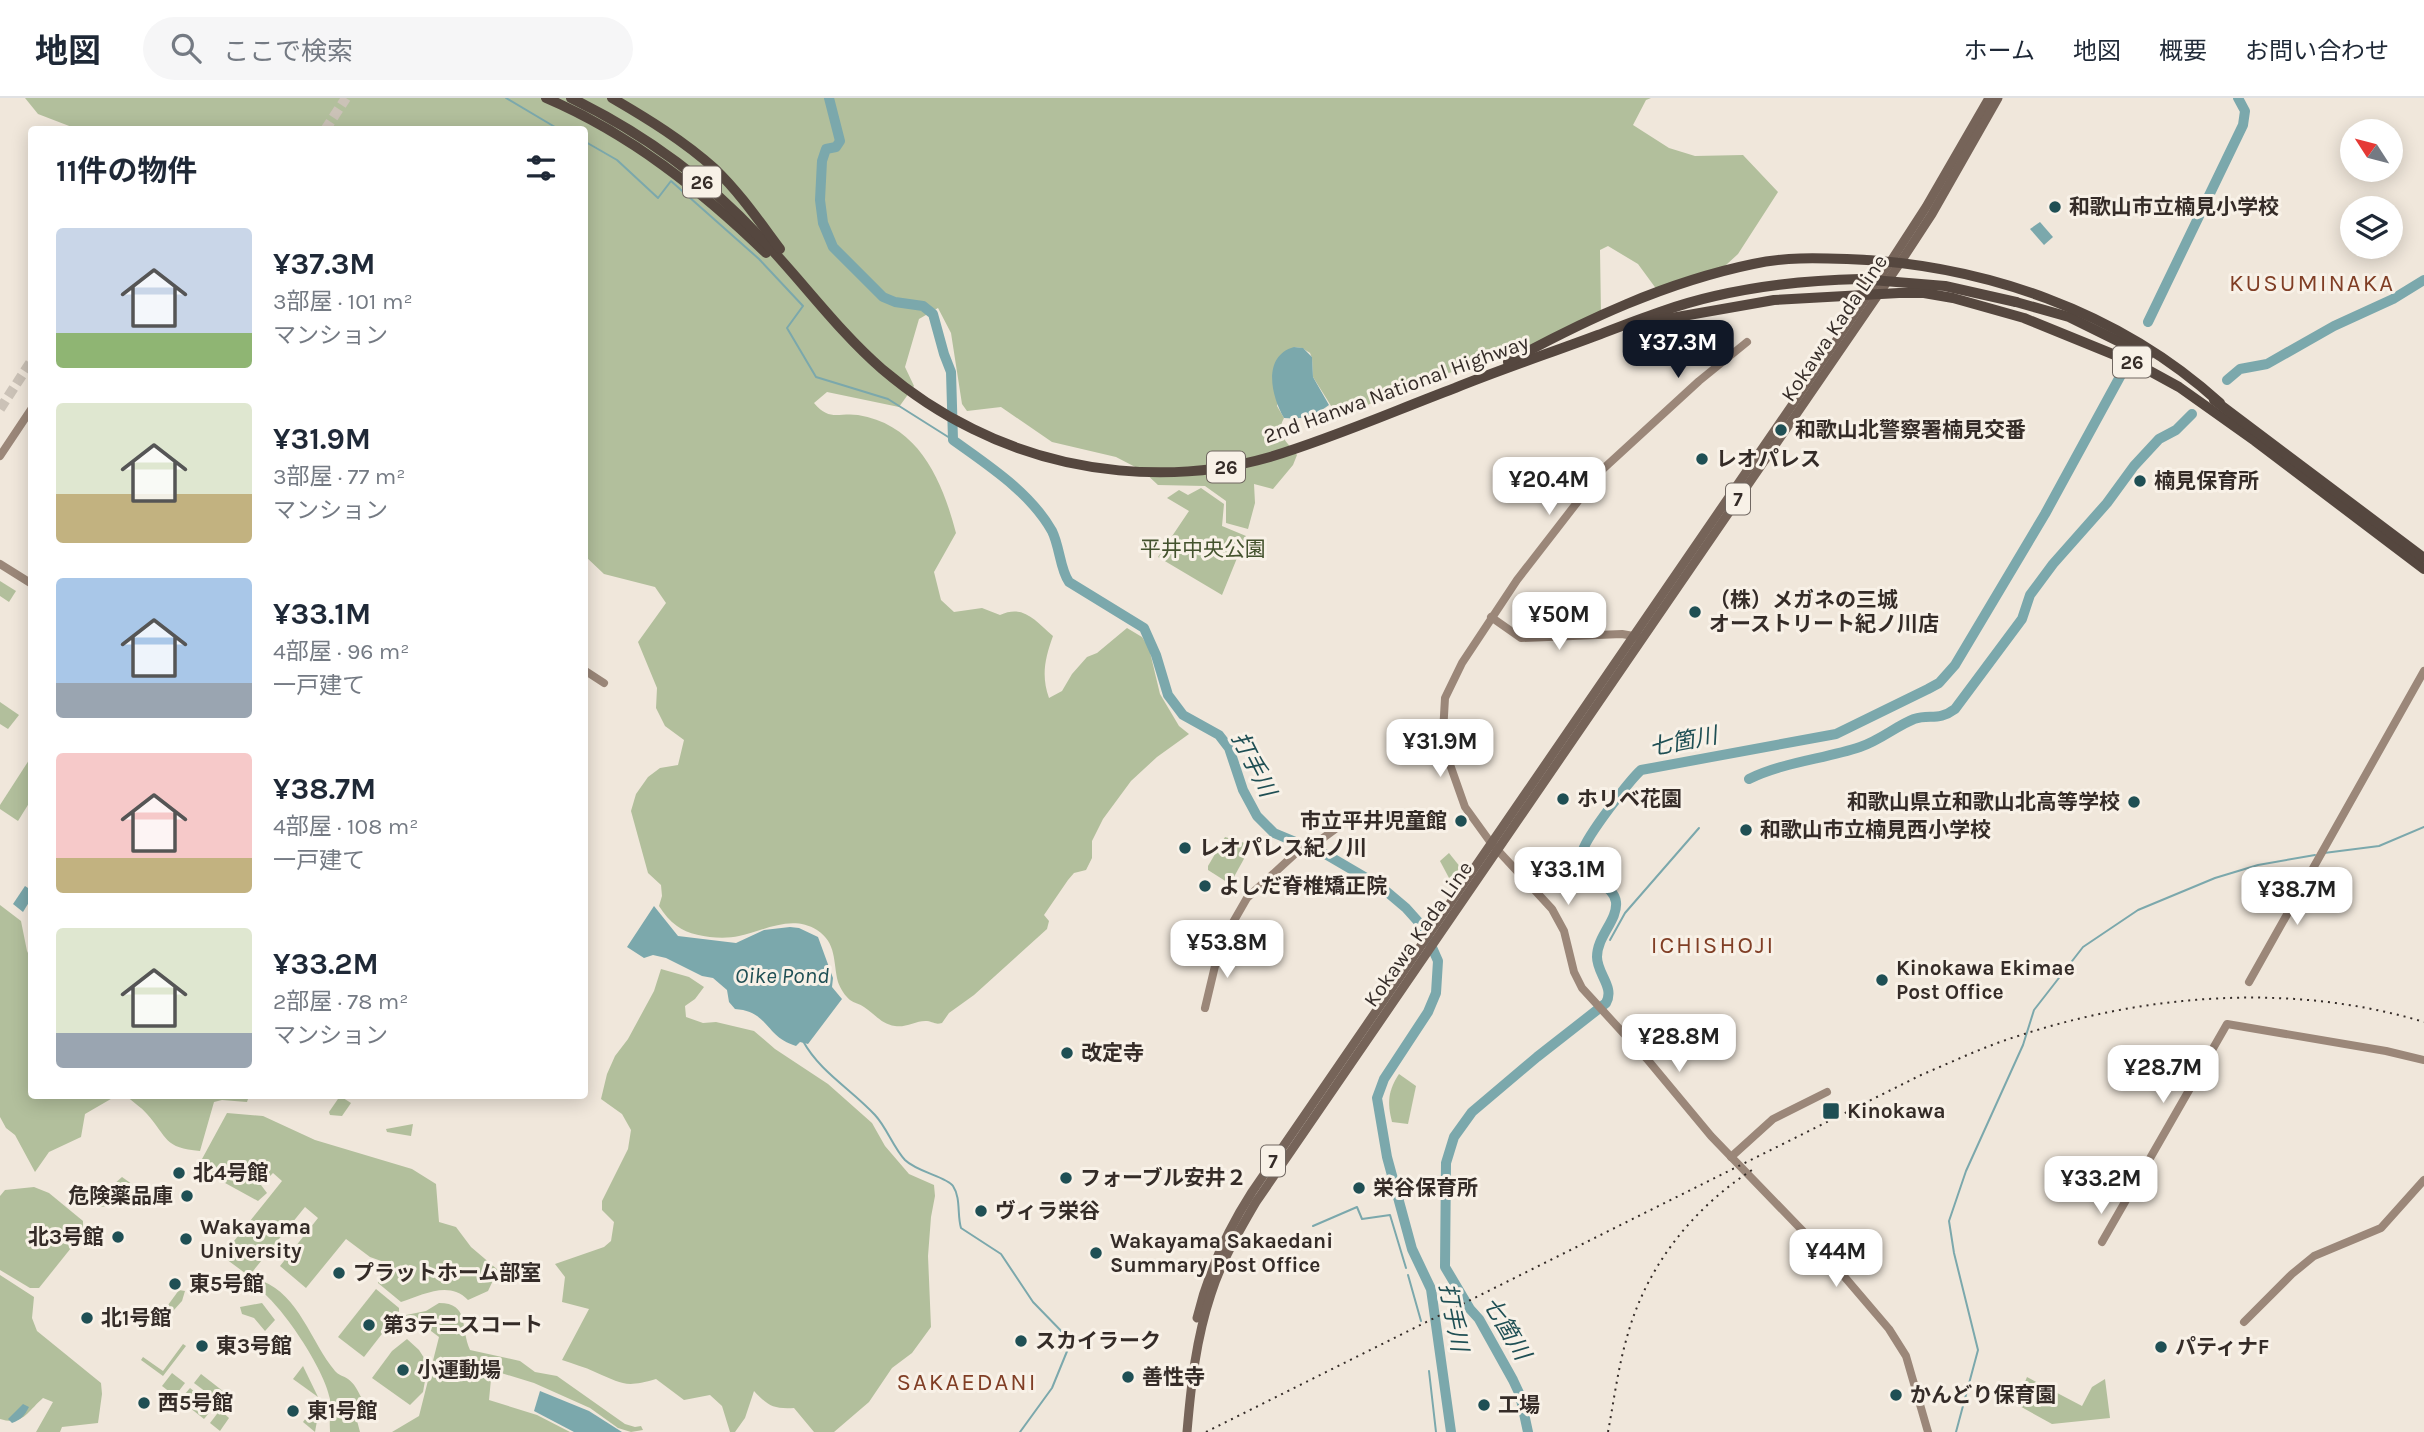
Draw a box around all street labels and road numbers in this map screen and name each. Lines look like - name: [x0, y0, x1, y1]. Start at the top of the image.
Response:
- road number: 26: [683, 166, 721, 198]
- street label: Kokawa Kada Line: [1776, 250, 1892, 406]
- street label: 2nd Hanwa National Highway: [1260, 330, 1532, 448]
- road number: 26: [2113, 346, 2151, 378]
- road number: 26: [1207, 452, 1245, 482]
- road number: 7: [1726, 484, 1750, 514]
- street label: Kokawa Kada Line: [1359, 857, 1477, 1011]
- road number: 7: [1261, 1146, 1285, 1176]

